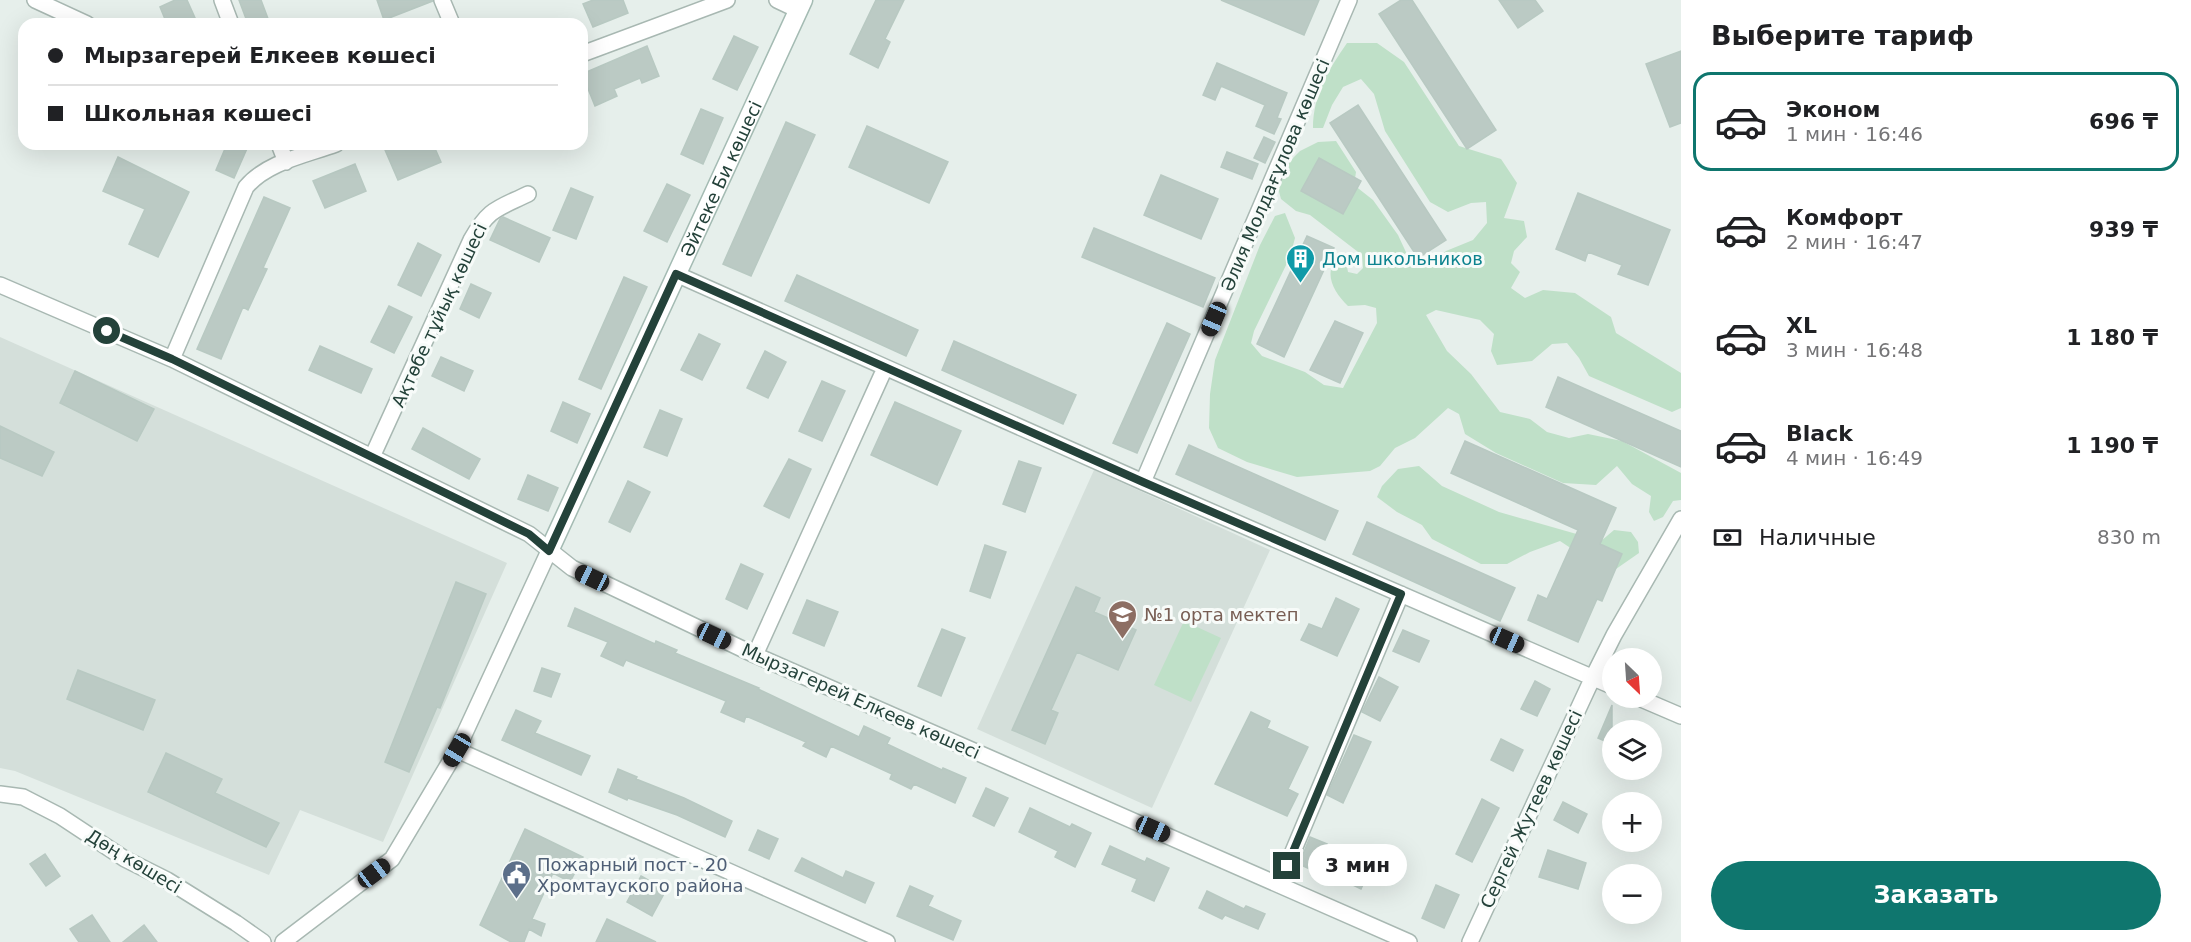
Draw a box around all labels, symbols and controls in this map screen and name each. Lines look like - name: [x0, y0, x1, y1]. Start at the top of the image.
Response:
- text: Выберите тариф: [1711, 20, 1974, 51]
- text: Мырзагерей Елкеев көшесі: [84, 43, 436, 68]
- street label: Әлия Молдағұлова көшесі: [1216, 55, 1334, 295]
- icon: car: [1714, 95, 1768, 149]
- street label: Әйтеке Би көшесі: [676, 97, 766, 260]
- text: Эконом: [1786, 97, 1881, 122]
- text: Школьная көшесі: [84, 101, 312, 126]
- text: 696 ₸: [2089, 109, 2158, 134]
- text: 1 мин · 16:46: [1786, 122, 1923, 146]
- icon: car: [1714, 203, 1768, 257]
- text: Комфорт: [1786, 205, 1903, 230]
- text: 939 ₸: [2089, 217, 2158, 242]
- street label: Ақтөбе тұйық көшесі: [387, 220, 491, 410]
- text: 2 мин · 16:47: [1786, 230, 1923, 254]
- building icon: Дом школьников: [1285, 242, 1317, 284]
- place label: Дом школьников: [1322, 248, 1483, 269]
- car: [1199, 299, 1229, 339]
- icon: car: [1714, 311, 1768, 365]
- text: XL: [1786, 313, 1817, 338]
- route start: [93, 317, 120, 344]
- text: 1 180 ₸: [2066, 325, 2158, 350]
- text: 3 мин · 16:48: [1786, 338, 1923, 362]
- icon: car: [1714, 419, 1768, 473]
- text: Black: [1786, 421, 1853, 446]
- text: 1 190 ₸: [2066, 433, 2158, 458]
- text: 4 мин · 16:49: [1786, 446, 1923, 470]
- icon: cash: [1711, 521, 1744, 554]
- text: Наличные: [1759, 525, 1876, 550]
- text: 830 m: [2097, 525, 2161, 549]
- car: [572, 562, 612, 594]
- school or university icon: №1 орта мектеп: [1107, 598, 1139, 640]
- place label: №1 орта мектеп: [1144, 604, 1298, 625]
- car: [694, 620, 734, 652]
- car: [1487, 624, 1527, 656]
- street label: Мырзагерей Елкеев көшесі: [739, 639, 983, 763]
- north arrow: [1602, 648, 1662, 708]
- map controls: [1602, 648, 1662, 924]
- street label: Сергей Жутеев көшесі: [1476, 707, 1586, 911]
- button: layers: [1602, 720, 1662, 780]
- car: [440, 730, 474, 770]
- button: +: [1602, 792, 1662, 852]
- car: [1133, 813, 1173, 845]
- street label: Дөң көшесі: [83, 824, 185, 898]
- callout: 3 мин: [1308, 845, 1407, 887]
- route end: [1273, 852, 1300, 879]
- text: 3 мин: [1325, 853, 1390, 877]
- place label: Пожарный пост - 20 Хромтауского района: [537, 854, 743, 896]
- car: [354, 855, 394, 891]
- public building icon: Пожарный пост - 20 Хромтауского района: [500, 858, 532, 900]
- button: Заказать: [1711, 861, 2161, 930]
- button: −: [1602, 864, 1662, 924]

